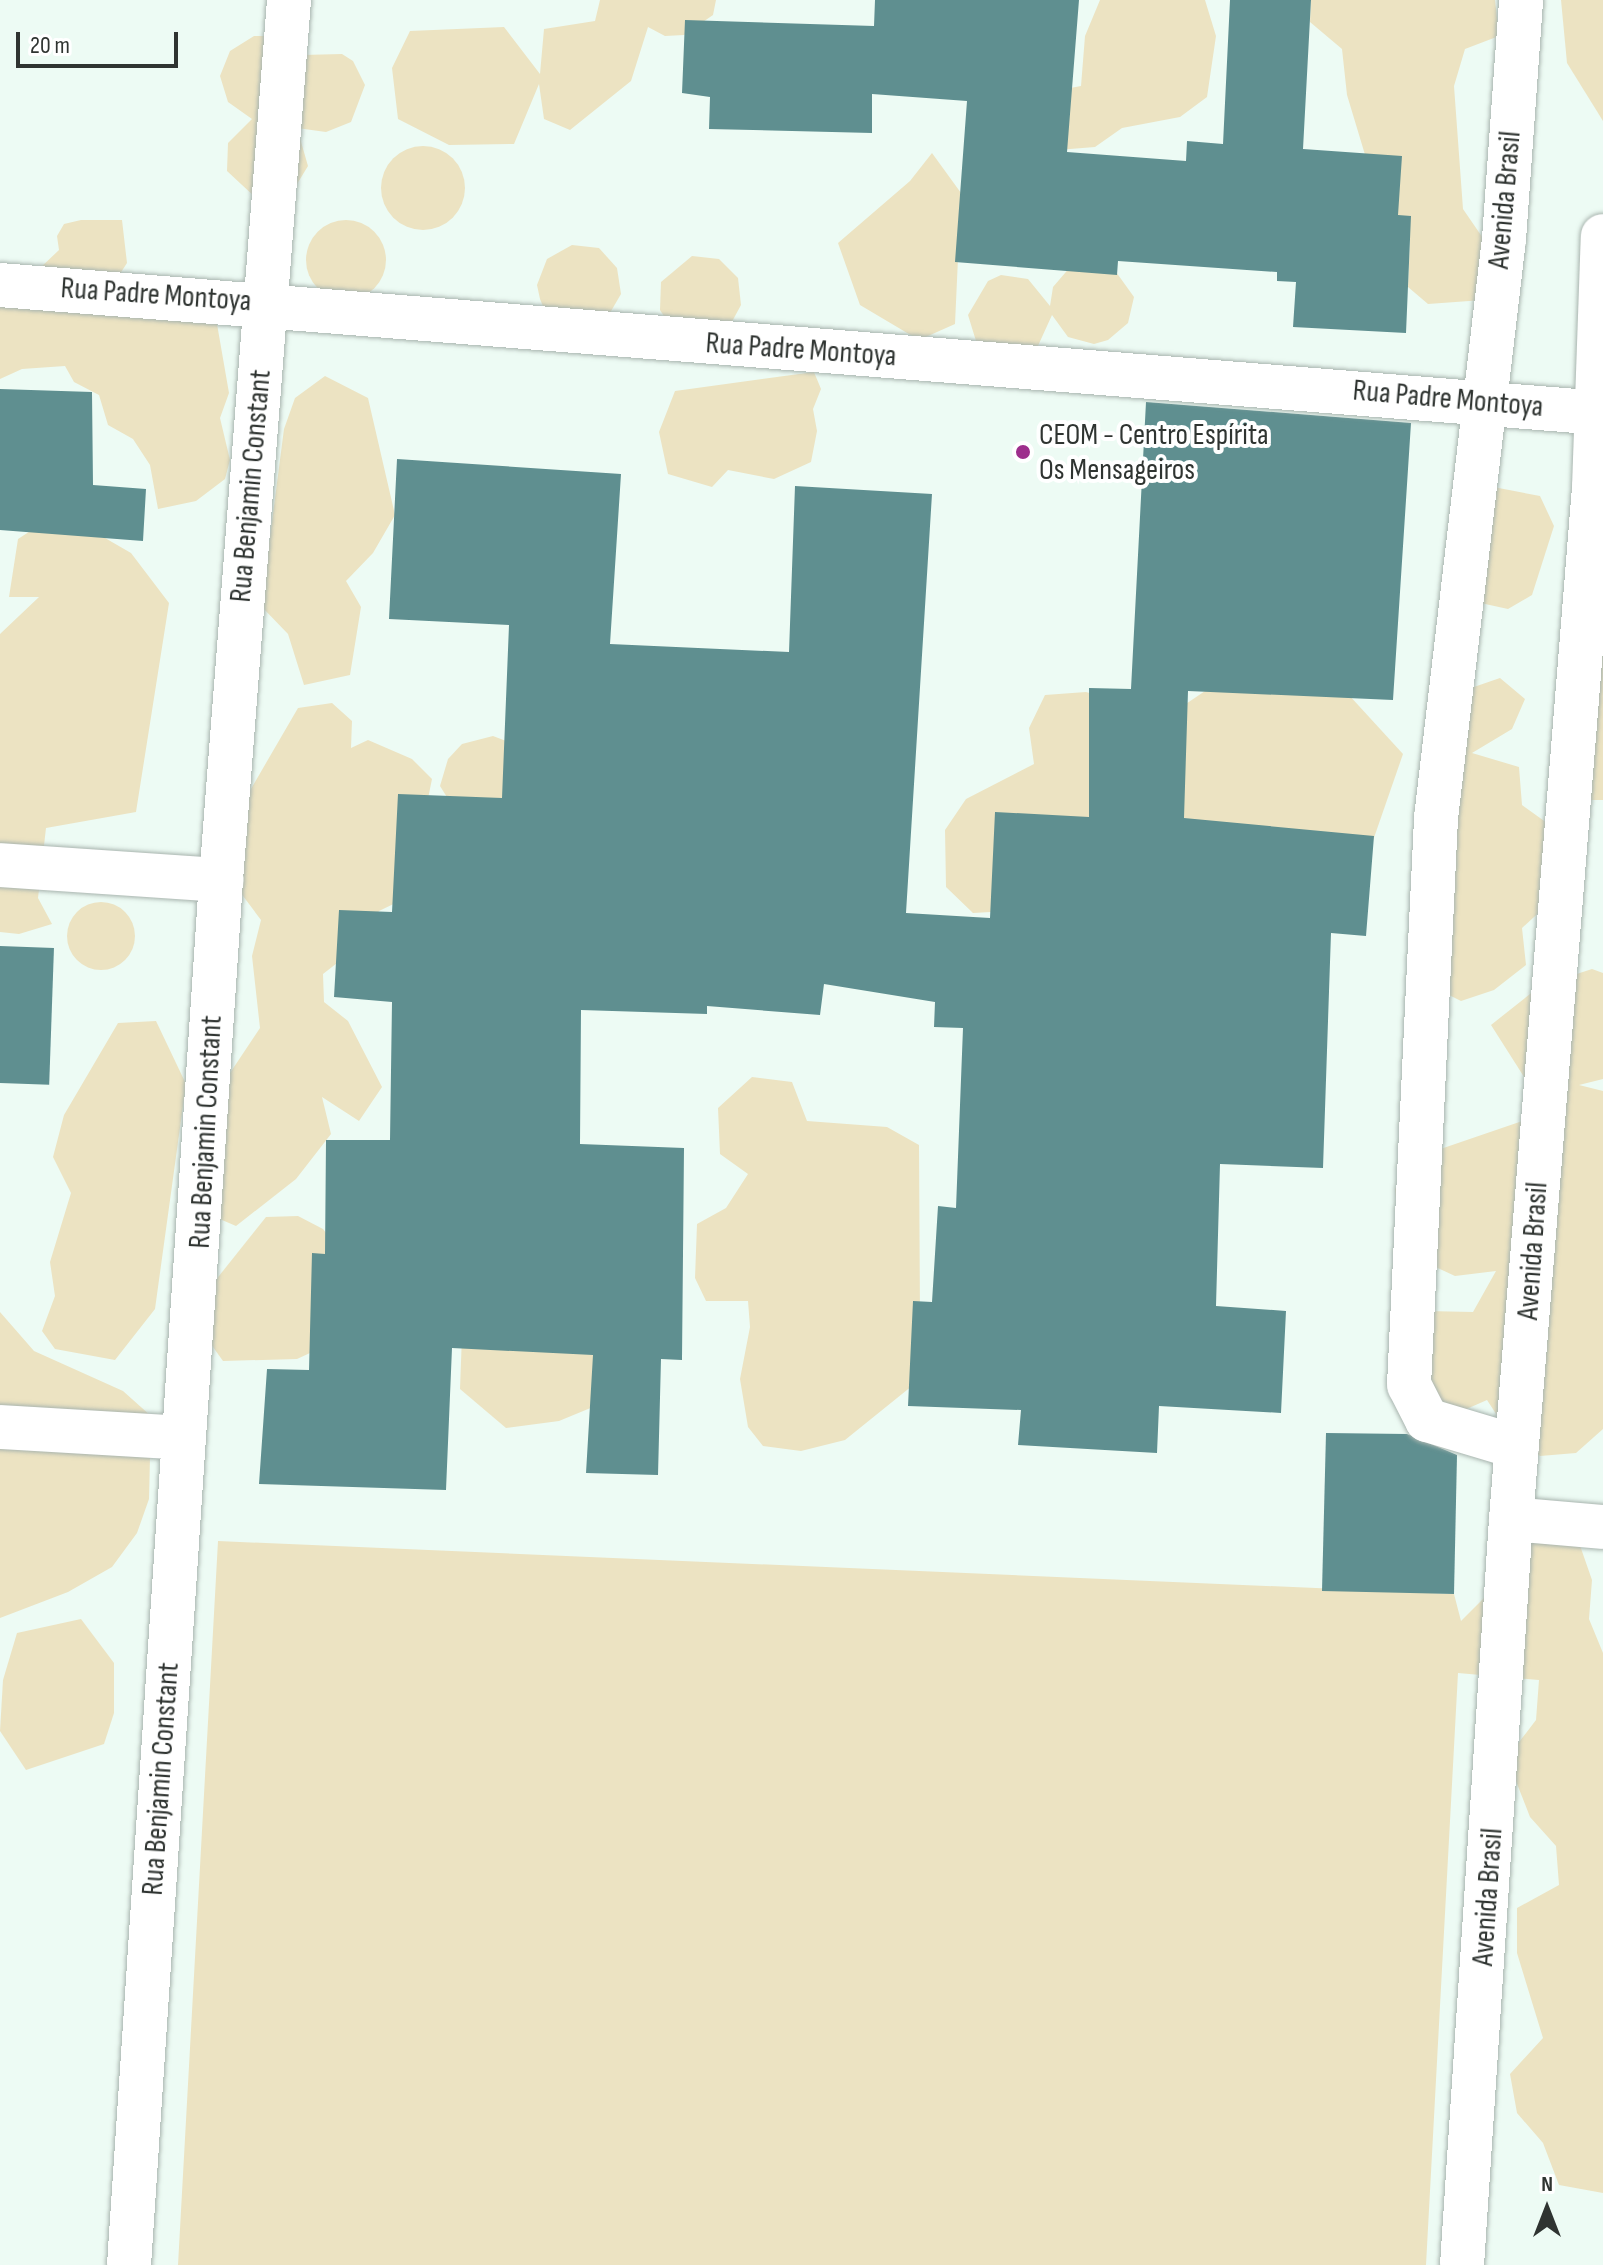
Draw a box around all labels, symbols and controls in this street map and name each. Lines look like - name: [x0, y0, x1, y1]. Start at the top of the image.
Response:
- scale bar: [20, 16, 182, 66]
- text: 20 m: [30, 31, 70, 60]
- street label: Avenida Brasil: [1481, 130, 1529, 270]
- street label: Rua Padre Montoya: [59, 270, 253, 320]
- street label: Rua Padre Montoya: [704, 325, 898, 375]
- street label: Rua Benjamin Constant: [223, 368, 279, 604]
- street label: Rua Padre Montoya: [1351, 373, 1545, 425]
- place label: CEOM - Centro Espírita Os Mensageiros: [1039, 417, 1268, 488]
- marker: CEOM - Centro Espírita Os Mensageiros: [1014, 443, 1032, 461]
- street label: Rua Benjamin Constant: [182, 1015, 230, 1249]
- street label: Avenida Brasil: [1510, 1181, 1556, 1321]
- street label: Rua Benjamin Constant: [135, 1661, 187, 1897]
- street label: Avenida Brasil: [1465, 1827, 1511, 1967]
- north arrow: [1507, 2169, 1587, 2249]
- text: N: [1541, 2171, 1553, 2198]

